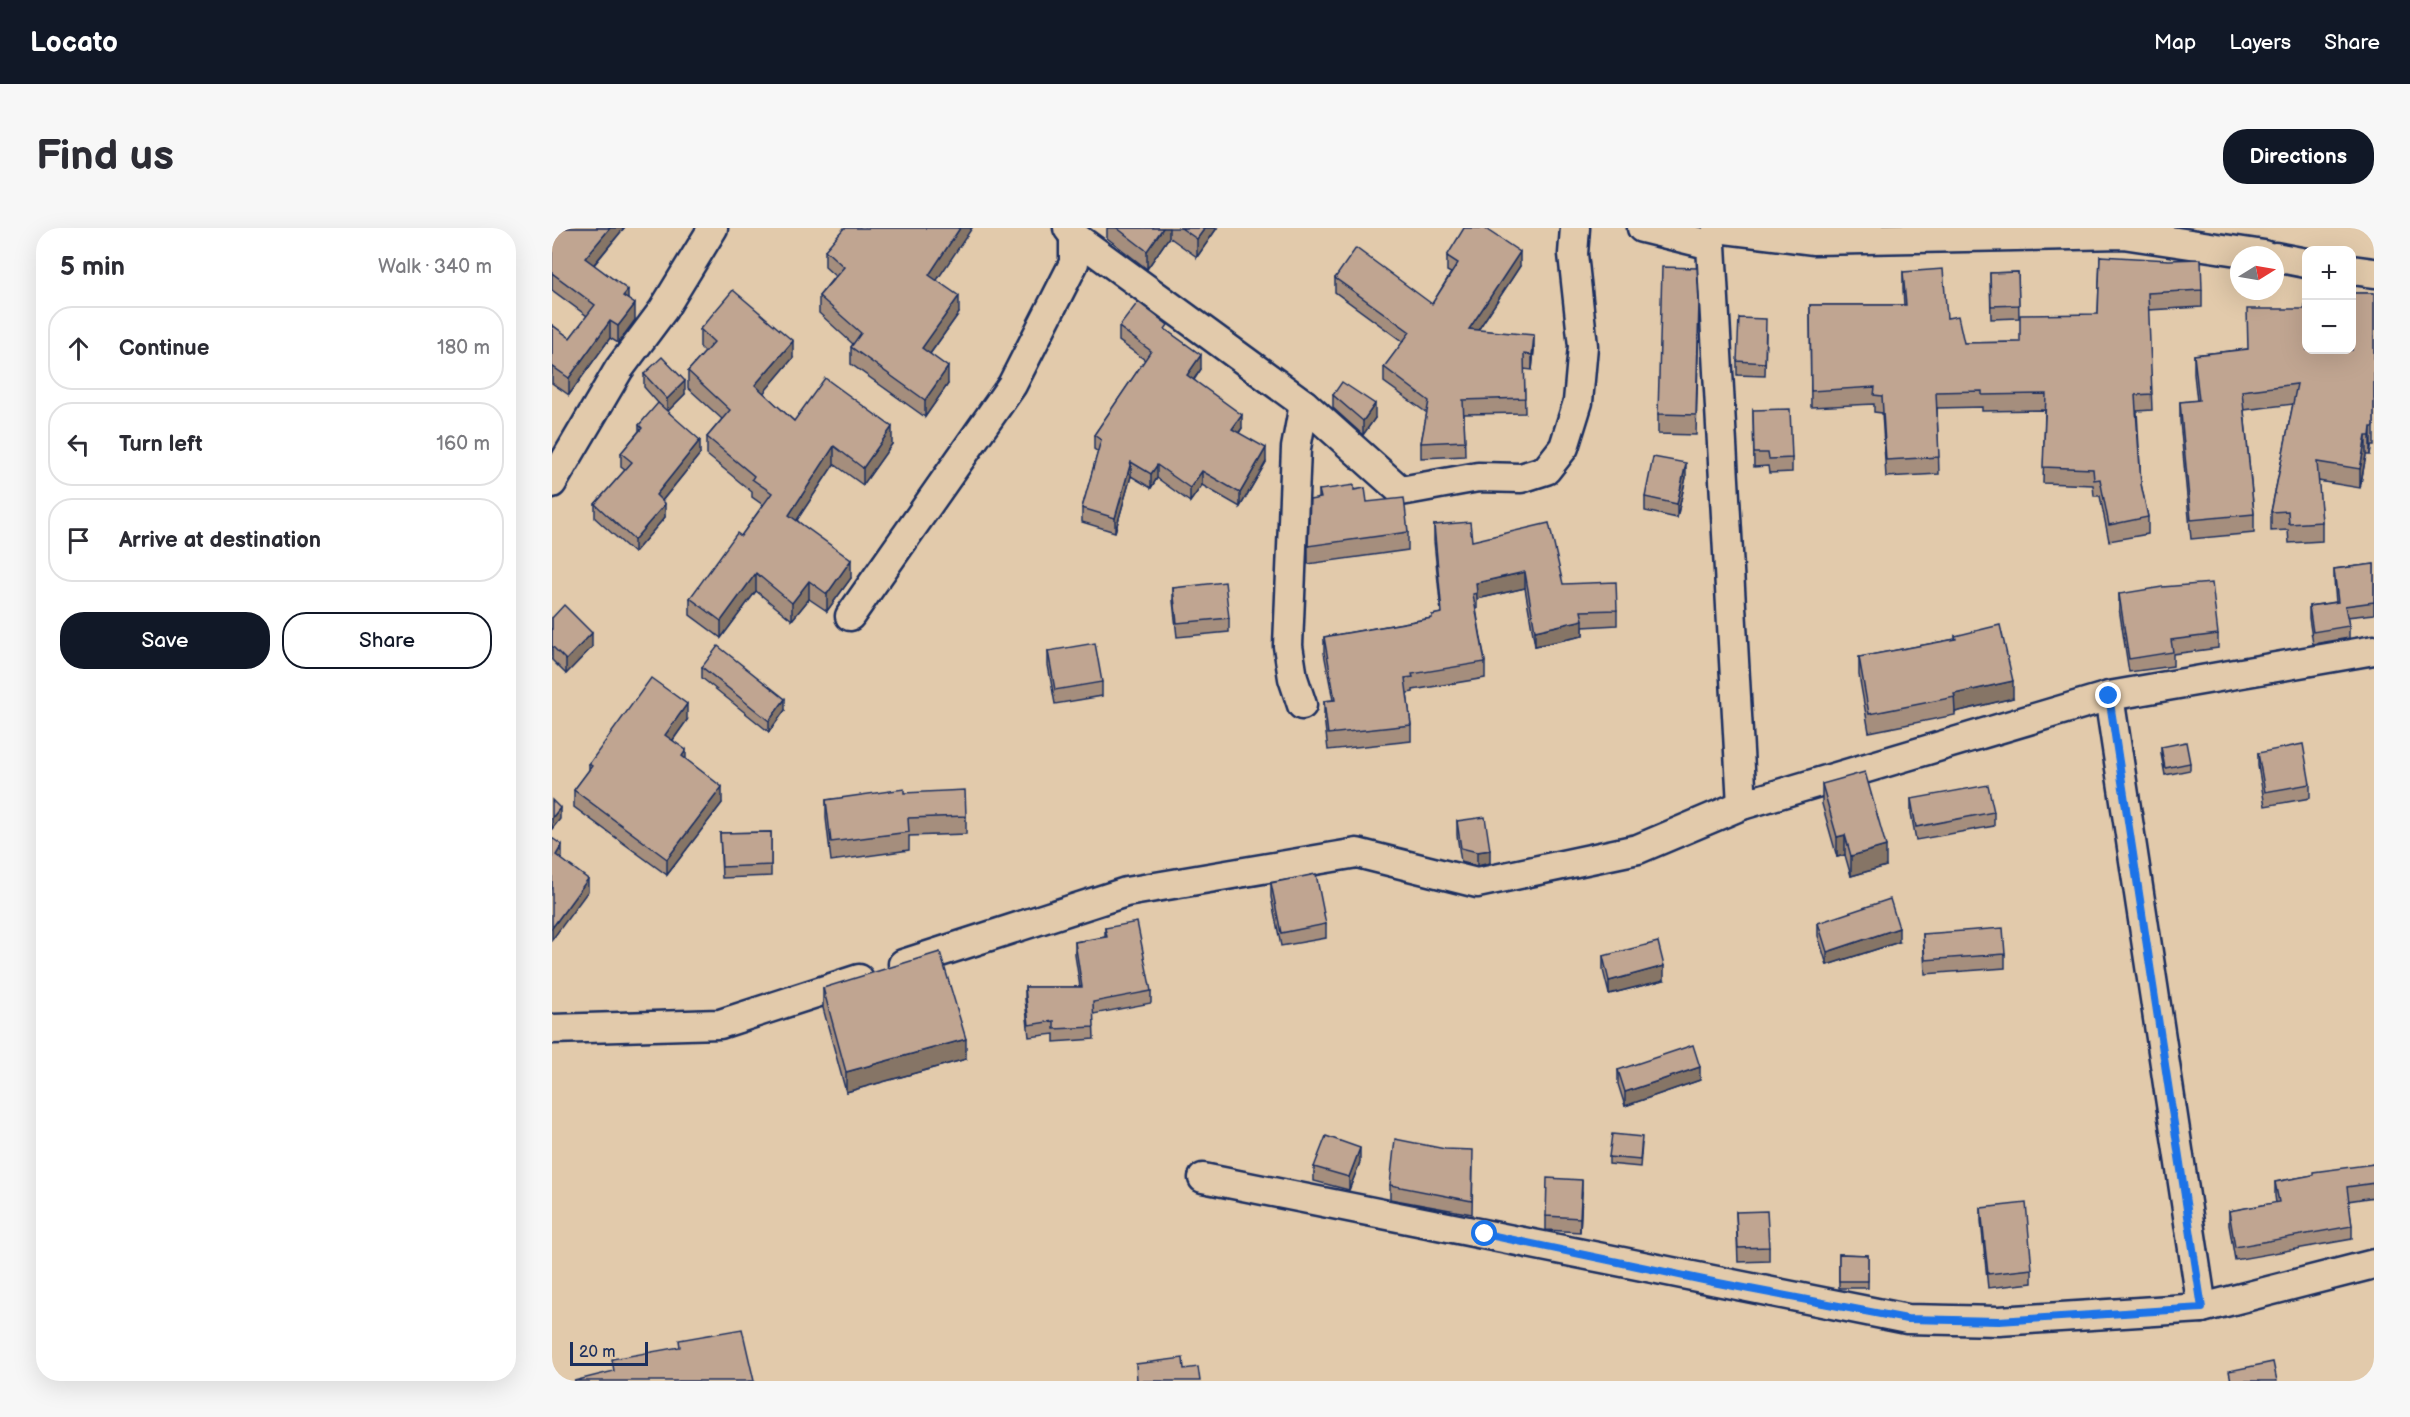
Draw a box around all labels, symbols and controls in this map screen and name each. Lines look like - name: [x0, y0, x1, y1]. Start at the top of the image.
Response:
- text: Locato: [30, 26, 118, 59]
- text: Map: [2154, 30, 2196, 55]
- text: Layers: [2229, 30, 2291, 55]
- text: Share: [2324, 30, 2380, 55]
- button: Directions: [2223, 129, 2374, 184]
- text: Find us: [36, 131, 174, 182]
- north arrow: [2230, 246, 2284, 300]
- map controls: [2302, 246, 2356, 354]
- button: +: [2302, 246, 2356, 300]
- text: 5 min: [60, 252, 125, 283]
- text: Walk · 340 m: [378, 255, 492, 279]
- button: −: [2302, 300, 2356, 354]
- icon: ahead: [62, 332, 95, 365]
- text: Continue: [119, 335, 209, 362]
- text: 180 m: [437, 336, 490, 360]
- icon: left: [62, 428, 95, 461]
- text: Turn left: [119, 431, 203, 458]
- text: 160 m: [436, 432, 490, 456]
- icon: arrive: [62, 524, 95, 557]
- text: Arrive at destination: [119, 527, 321, 554]
- button: Save: [60, 612, 270, 669]
- button: Share: [282, 612, 492, 669]
- route end: [2095, 682, 2121, 708]
- route start: [1471, 1220, 1497, 1246]
- scale bar: [570, 1339, 648, 1366]
- text: 20 m: [579, 1343, 615, 1362]

